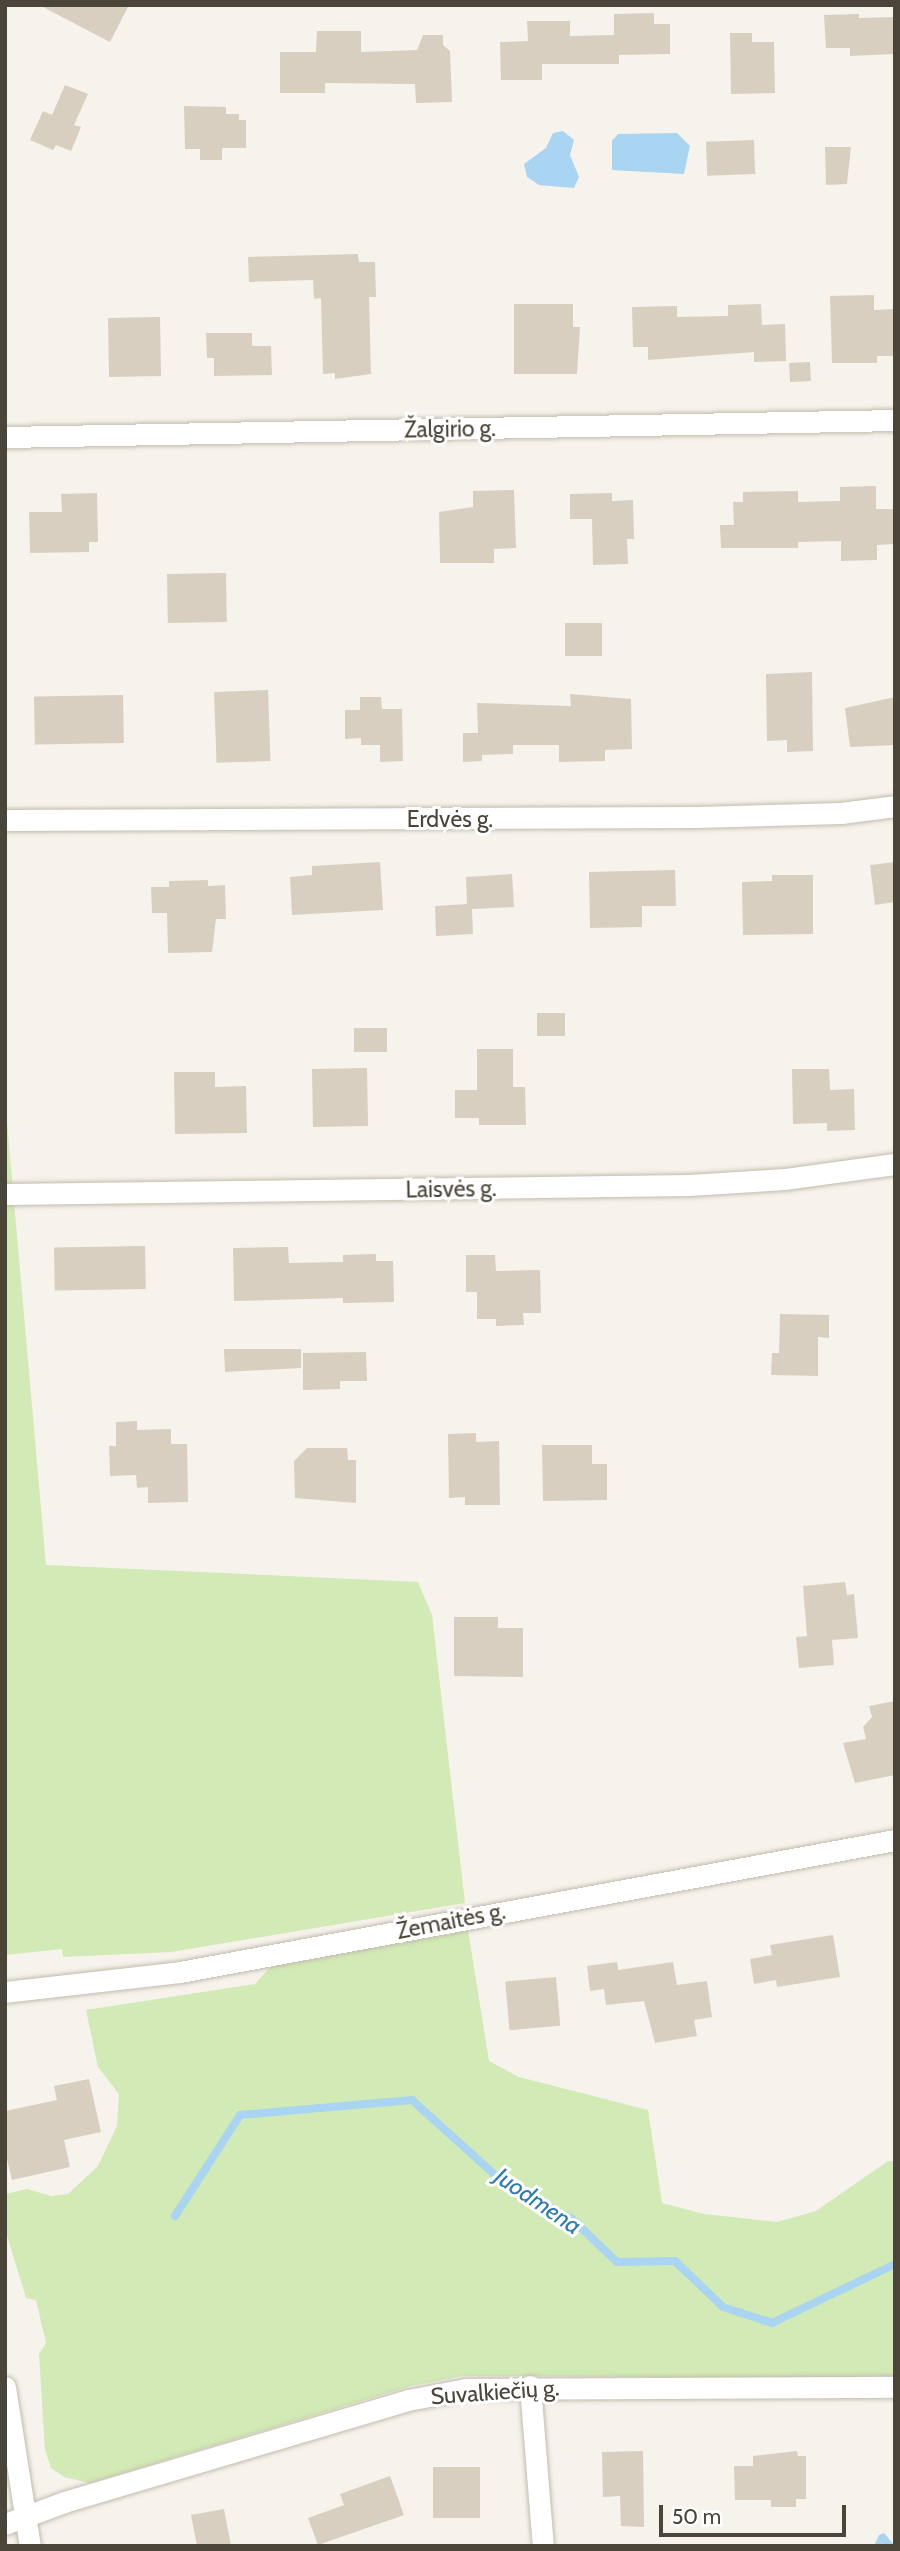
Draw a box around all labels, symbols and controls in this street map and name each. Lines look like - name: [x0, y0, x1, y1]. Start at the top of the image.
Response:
- street label: Žalgirio g.: [404, 414, 496, 444]
- street label: Erdvės g.: [407, 805, 493, 833]
- street label: Laisvės g.: [405, 1174, 497, 1204]
- street label: Žemaitės g.: [394, 1897, 508, 1945]
- water label: Juodmena: [489, 2162, 587, 2240]
- street label: Suvalkiečių g.: [430, 2374, 560, 2410]
- scale bar: [662, 2492, 849, 2536]
- text: 50 m: [672, 2504, 721, 2529]

